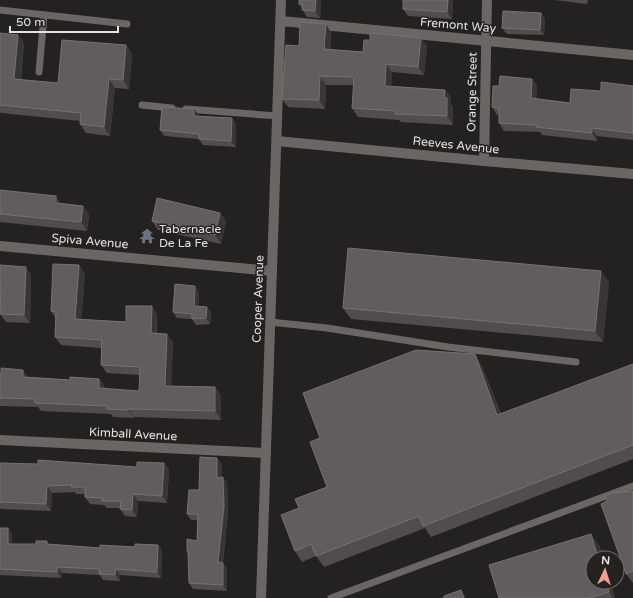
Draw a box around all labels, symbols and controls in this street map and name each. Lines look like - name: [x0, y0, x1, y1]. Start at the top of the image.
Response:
- scale bar: [10, 8, 118, 34]
- text: 50 m: [16, 15, 45, 29]
- street label: Fremont Way: [419, 15, 497, 35]
- street label: Orange Street: [464, 51, 480, 132]
- street label: Reeves Avenue: [412, 133, 500, 157]
- place label: Tabernacle De La Fe: [159, 222, 221, 250]
- temple icon: Tabernacle De La Fe: [138, 227, 156, 245]
- street label: Spiva Avenue: [51, 231, 129, 251]
- street label: Cooper Avenue: [249, 255, 267, 343]
- street label: Kimball Avenue: [88, 425, 178, 443]
- north arrow: [585, 550, 625, 590]
- text: N: [601, 554, 611, 567]

